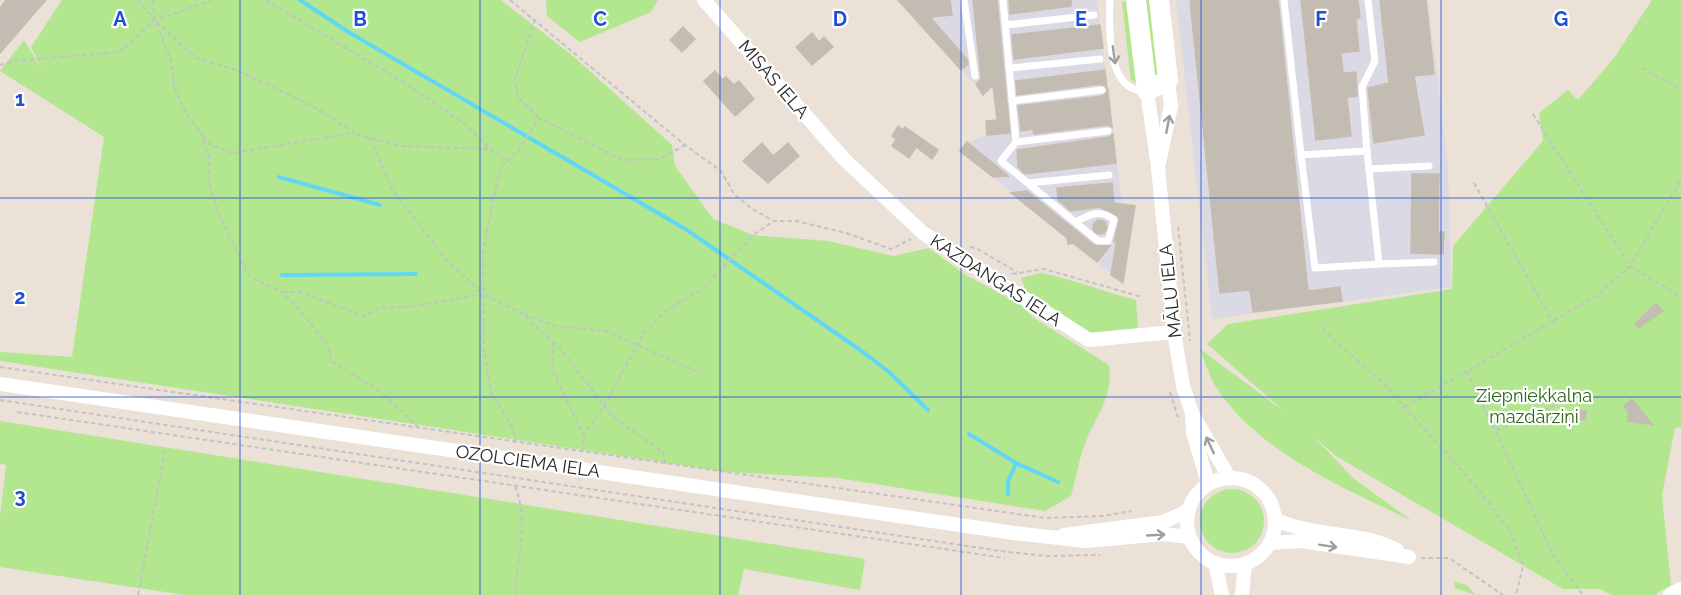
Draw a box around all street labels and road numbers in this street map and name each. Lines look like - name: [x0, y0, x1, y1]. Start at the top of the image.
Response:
- street label: MISAS IELA: [734, 36, 814, 122]
- street label: KAZDANGAS IELA: [927, 230, 1065, 330]
- street label: MĀLU IELA: [1155, 243, 1185, 339]
- street label: OZOLCIEMA IELA: [454, 440, 602, 482]

